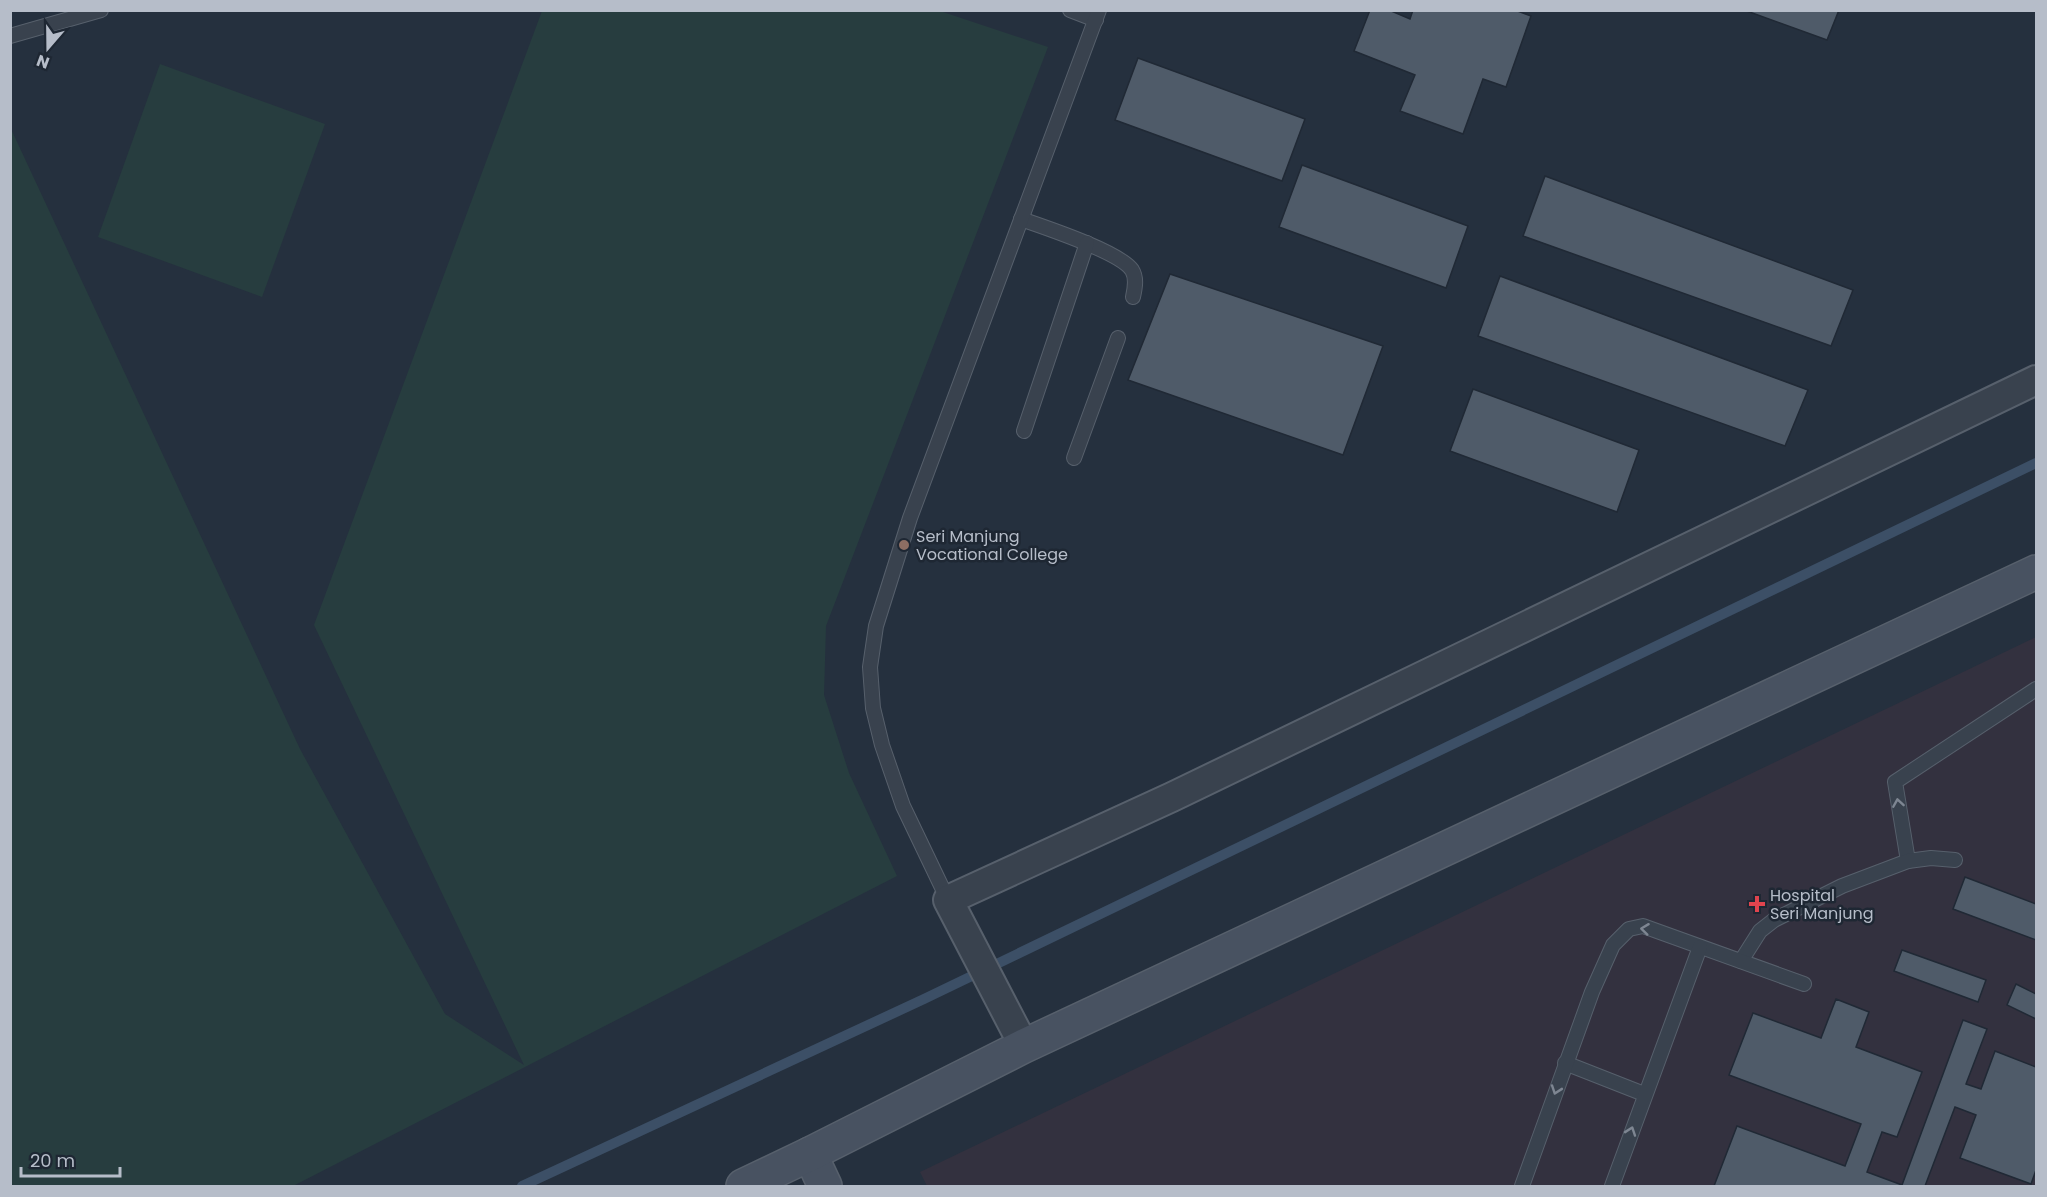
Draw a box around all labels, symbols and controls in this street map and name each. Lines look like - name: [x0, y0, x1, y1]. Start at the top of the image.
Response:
- north arrow: [18, 18, 78, 78]
- text: N: [33, 49, 53, 74]
- place label: Seri Manjung Vocational College: [916, 525, 1068, 566]
- marker: Seri Manjung Vocational College: [897, 538, 911, 552]
- one-way arrow: [1892, 798, 1905, 808]
- place label: Hospital Seri Manjung: [1770, 884, 1874, 925]
- marker: Hospital Seri Manjung: [1748, 895, 1766, 913]
- one-way arrow: [1640, 923, 1650, 936]
- one-way arrow: [1550, 1084, 1563, 1095]
- one-way arrow: [1624, 1126, 1637, 1137]
- scale bar: [21, 1140, 120, 1178]
- text: 20 m: [30, 1148, 75, 1173]

